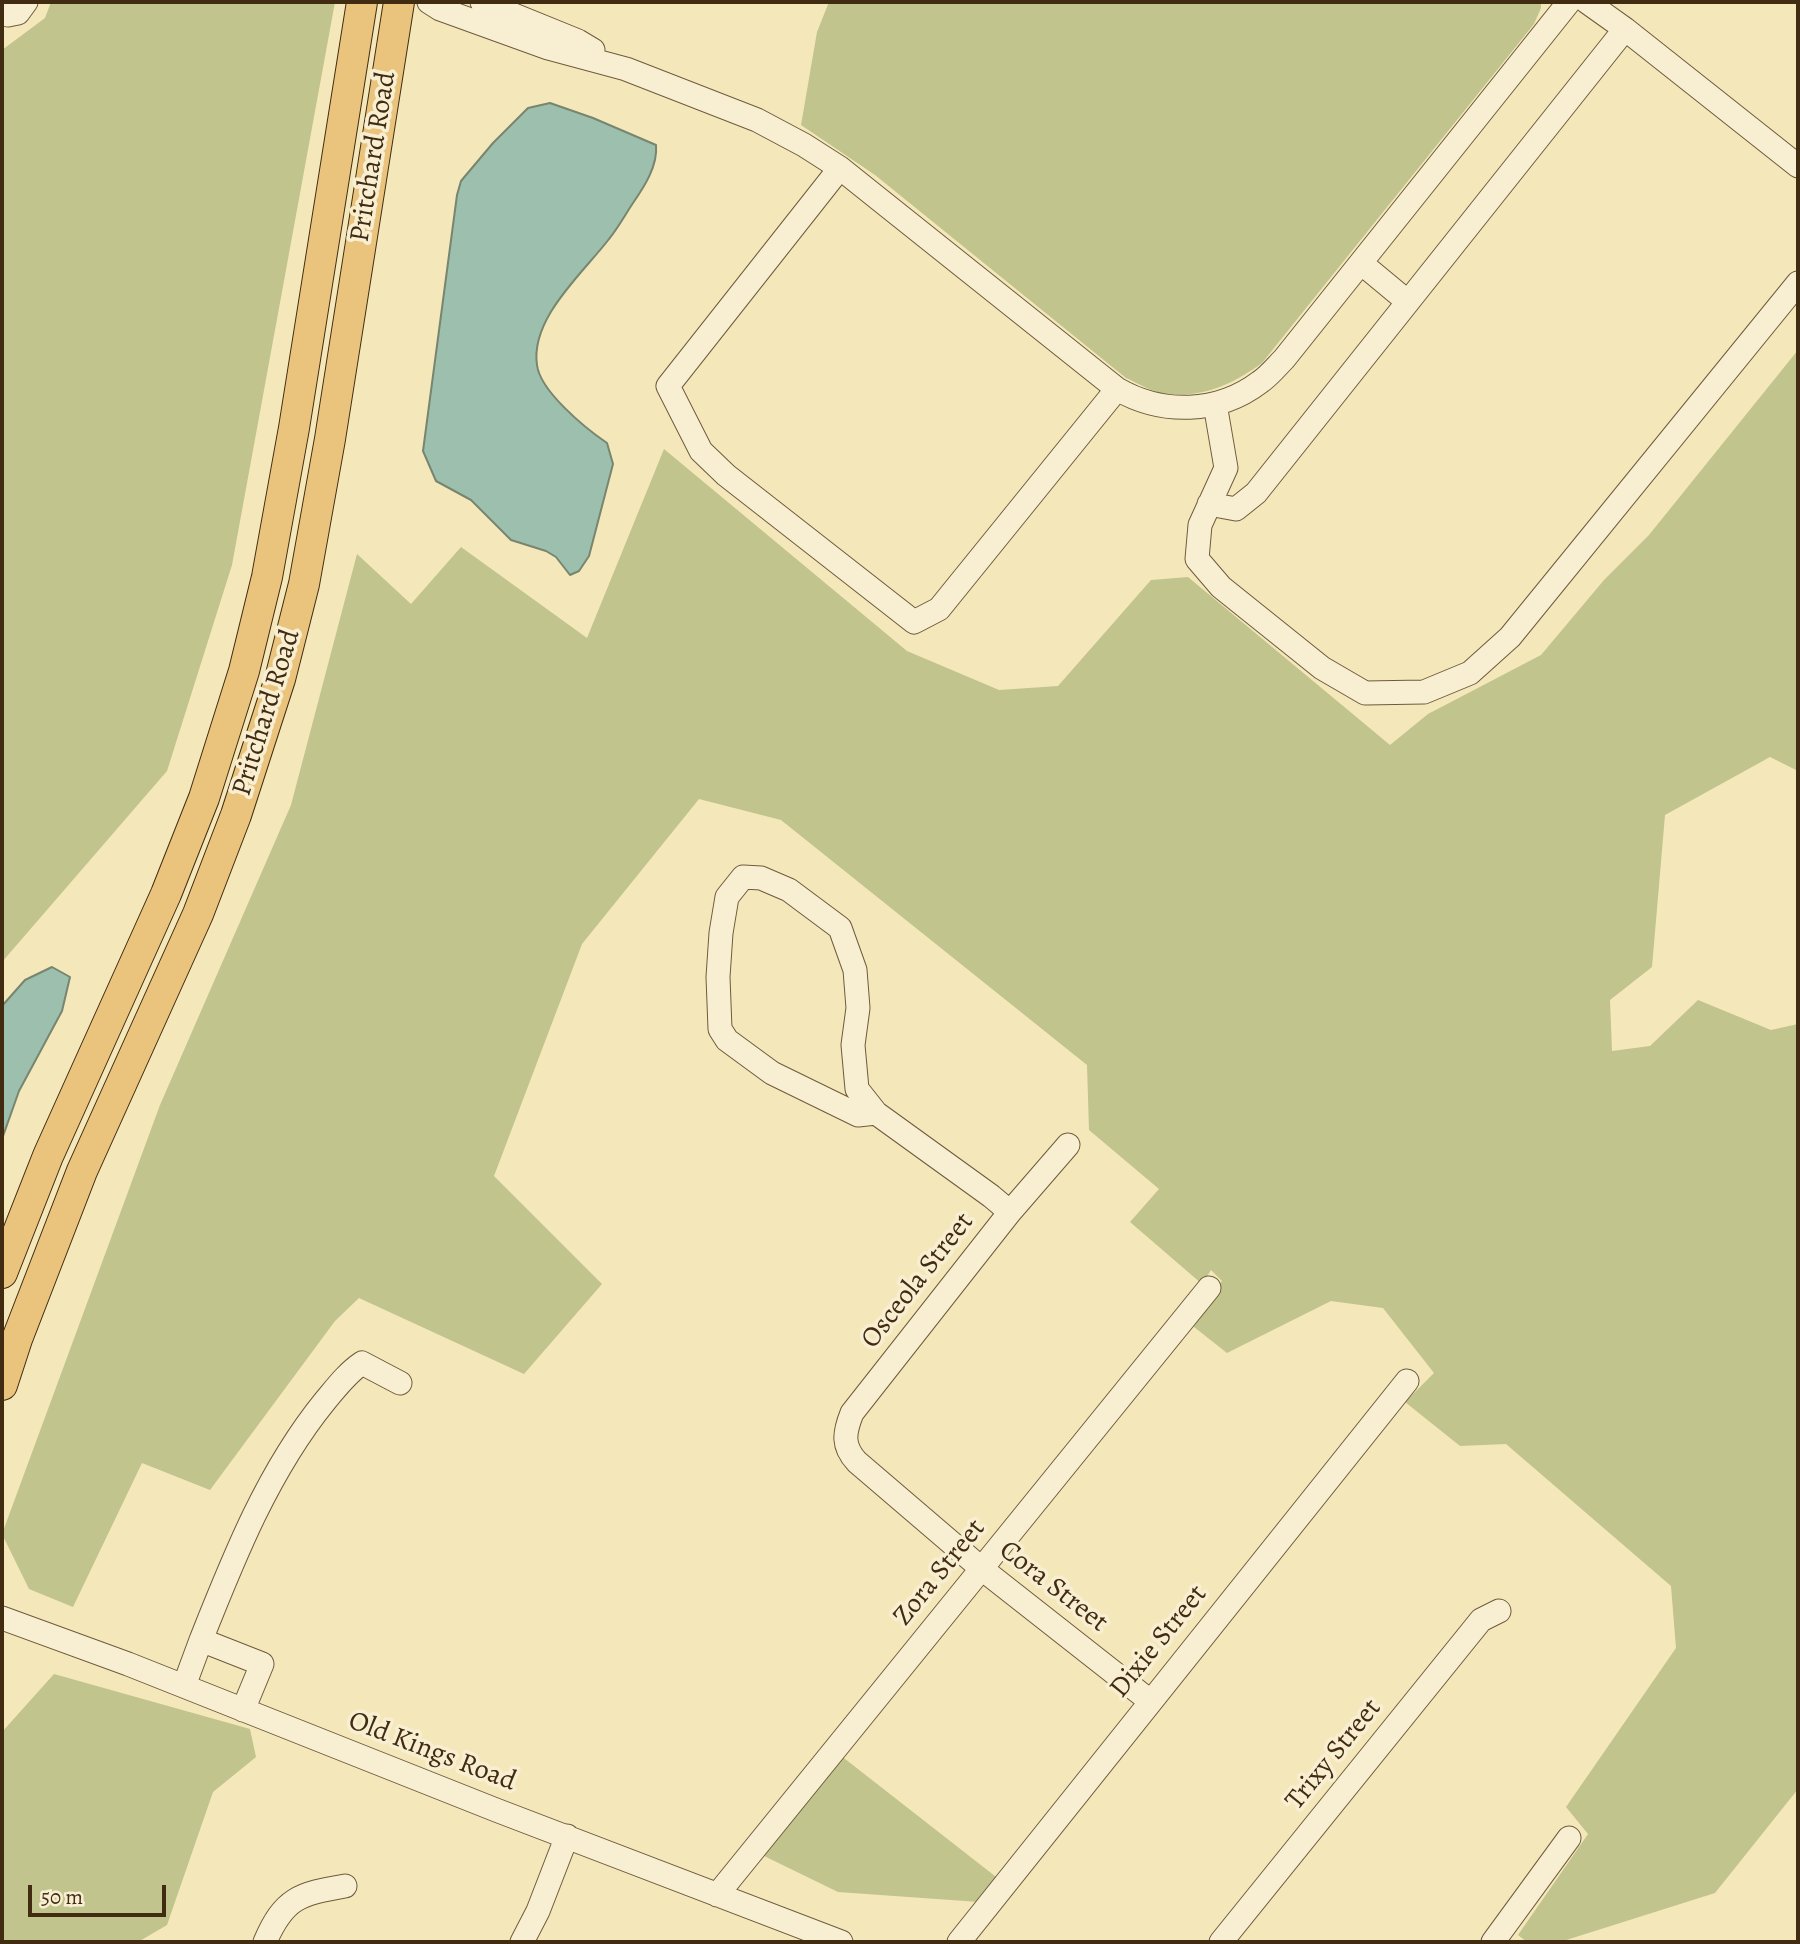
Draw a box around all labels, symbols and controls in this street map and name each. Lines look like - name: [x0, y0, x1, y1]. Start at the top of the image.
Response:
- street label: Pritchard Road: [344, 69, 404, 245]
- street label: Pritchard Road: [226, 626, 308, 800]
- street label: Osceola Street: [855, 1206, 981, 1356]
- street label: Zora Street: [887, 1513, 993, 1633]
- street label: Cora Street: [992, 1534, 1114, 1640]
- street label: Dixie Street: [1103, 1579, 1215, 1705]
- street label: Trixy Street: [1279, 1693, 1389, 1817]
- street label: Old Kings Road: [343, 1705, 521, 1799]
- scale bar: [32, 1870, 170, 1914]
- text: 50 m: [41, 1883, 83, 1911]

